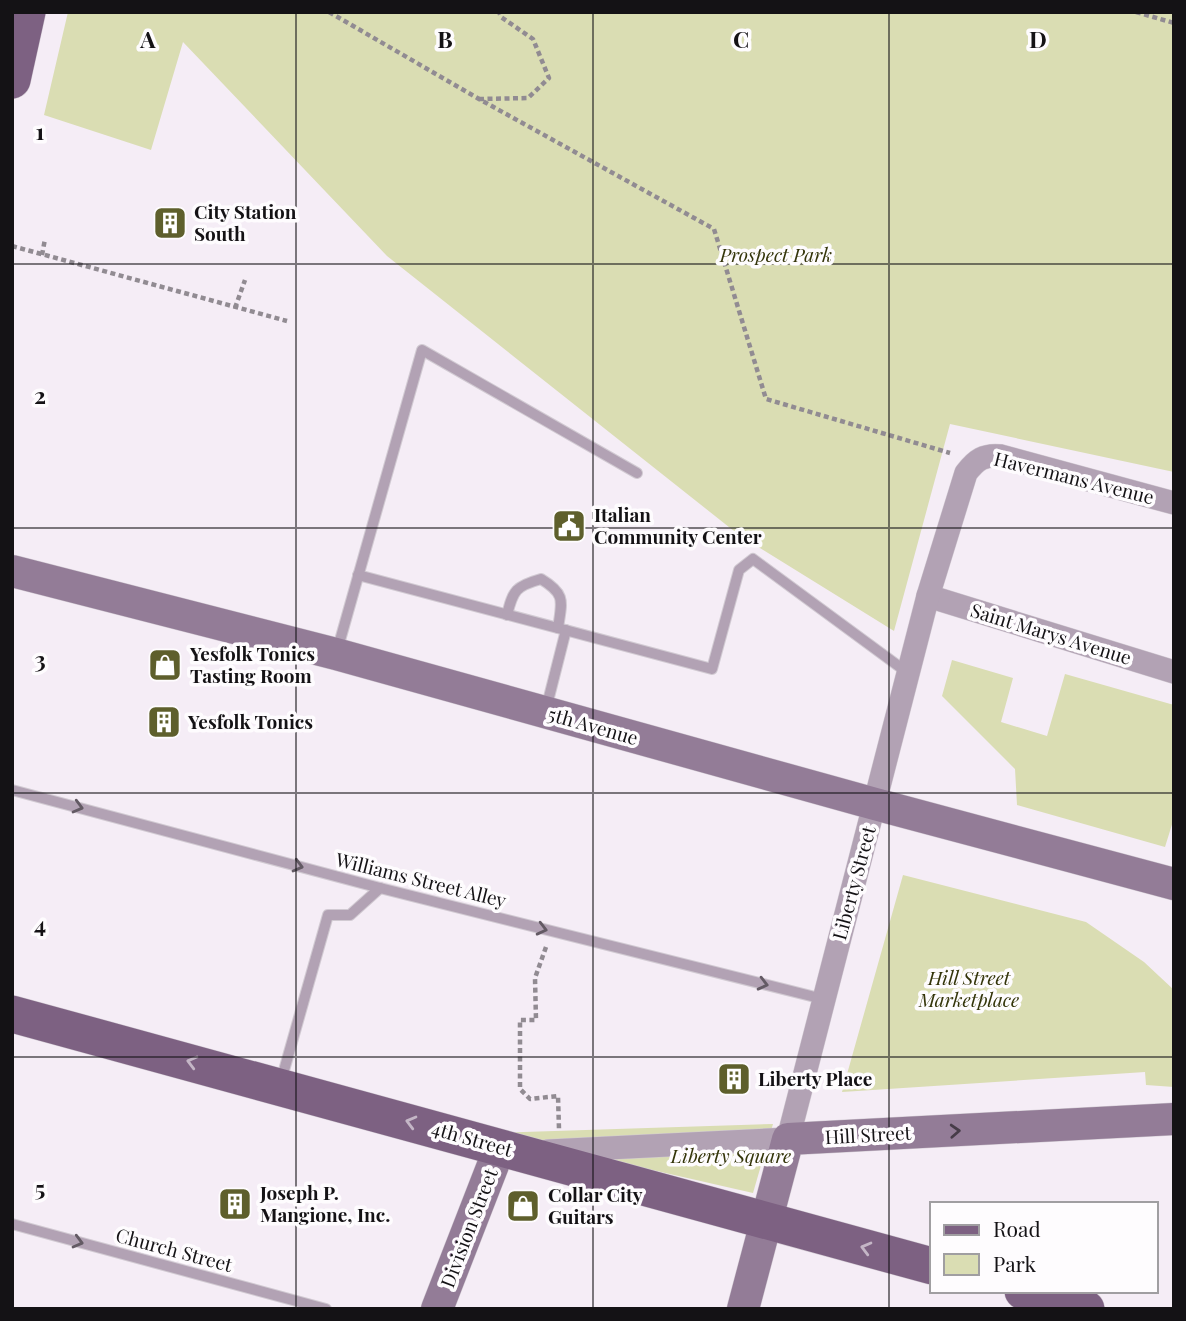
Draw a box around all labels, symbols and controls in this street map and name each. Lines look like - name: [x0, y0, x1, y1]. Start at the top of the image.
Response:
- text: A: [139, 23, 156, 54]
- text: B: [437, 23, 453, 54]
- text: C: [733, 23, 749, 54]
- text: D: [1029, 23, 1047, 54]
- text: 1: [36, 115, 45, 146]
- place label: City Station South: [194, 198, 297, 246]
- building icon: City Station South: [151, 204, 189, 242]
- park label: Prospect Park: [719, 241, 832, 267]
- text: 2: [34, 379, 46, 410]
- street label: Havermans Avenue: [992, 445, 1157, 509]
- place label: Italian Community Center: [594, 501, 762, 549]
- public building icon: Italian Community Center: [550, 507, 588, 545]
- street label: Saint Marys Avenue: [968, 596, 1135, 670]
- place label: Yesfolk Tonics Tasting Room: [189, 640, 315, 688]
- text: 3: [34, 643, 46, 674]
- shop icon: Yesfolk Tonics Tasting Room: [146, 646, 184, 684]
- street label: 5th Avenue: [545, 700, 641, 750]
- building icon: Yesfolk Tonics: [145, 703, 183, 741]
- place label: Yesfolk Tonics: [187, 708, 313, 734]
- one-way arrow: [72, 799, 84, 813]
- street label: Liberty Street: [825, 823, 881, 943]
- street label: Williams Street Alley: [332, 845, 510, 913]
- one-way arrow: [292, 858, 304, 873]
- text: 4: [34, 908, 46, 939]
- one-way arrow: [536, 921, 548, 935]
- park label: Hill Street Marketplace: [918, 964, 1019, 1012]
- one-way arrow: [757, 976, 769, 990]
- one-way arrow: [186, 1056, 198, 1070]
- building icon: Liberty Place: [715, 1060, 753, 1098]
- place label: Liberty Place: [758, 1065, 872, 1091]
- street label: 4th Street: [429, 1114, 516, 1162]
- one-way arrow: [405, 1116, 417, 1130]
- street label: Hill Street: [824, 1119, 912, 1149]
- one-way arrow: [949, 1123, 960, 1138]
- park label: Liberty Square: [670, 1142, 791, 1168]
- street label: Division Street: [433, 1164, 503, 1291]
- text: 5: [35, 1172, 45, 1203]
- place label: Joseph P. Mangione, Inc.: [259, 1179, 390, 1227]
- place label: Collar City Guitars: [548, 1181, 643, 1229]
- building icon: Joseph P. Mangione, Inc.: [216, 1185, 254, 1223]
- shop icon: Collar City Guitars: [504, 1187, 542, 1225]
- legend: [930, 1202, 1158, 1293]
- text: Road: [993, 1214, 1041, 1242]
- street label: Church Street: [113, 1221, 236, 1277]
- one-way arrow: [72, 1234, 84, 1248]
- one-way arrow: [861, 1242, 873, 1256]
- text: Park: [993, 1249, 1037, 1277]

